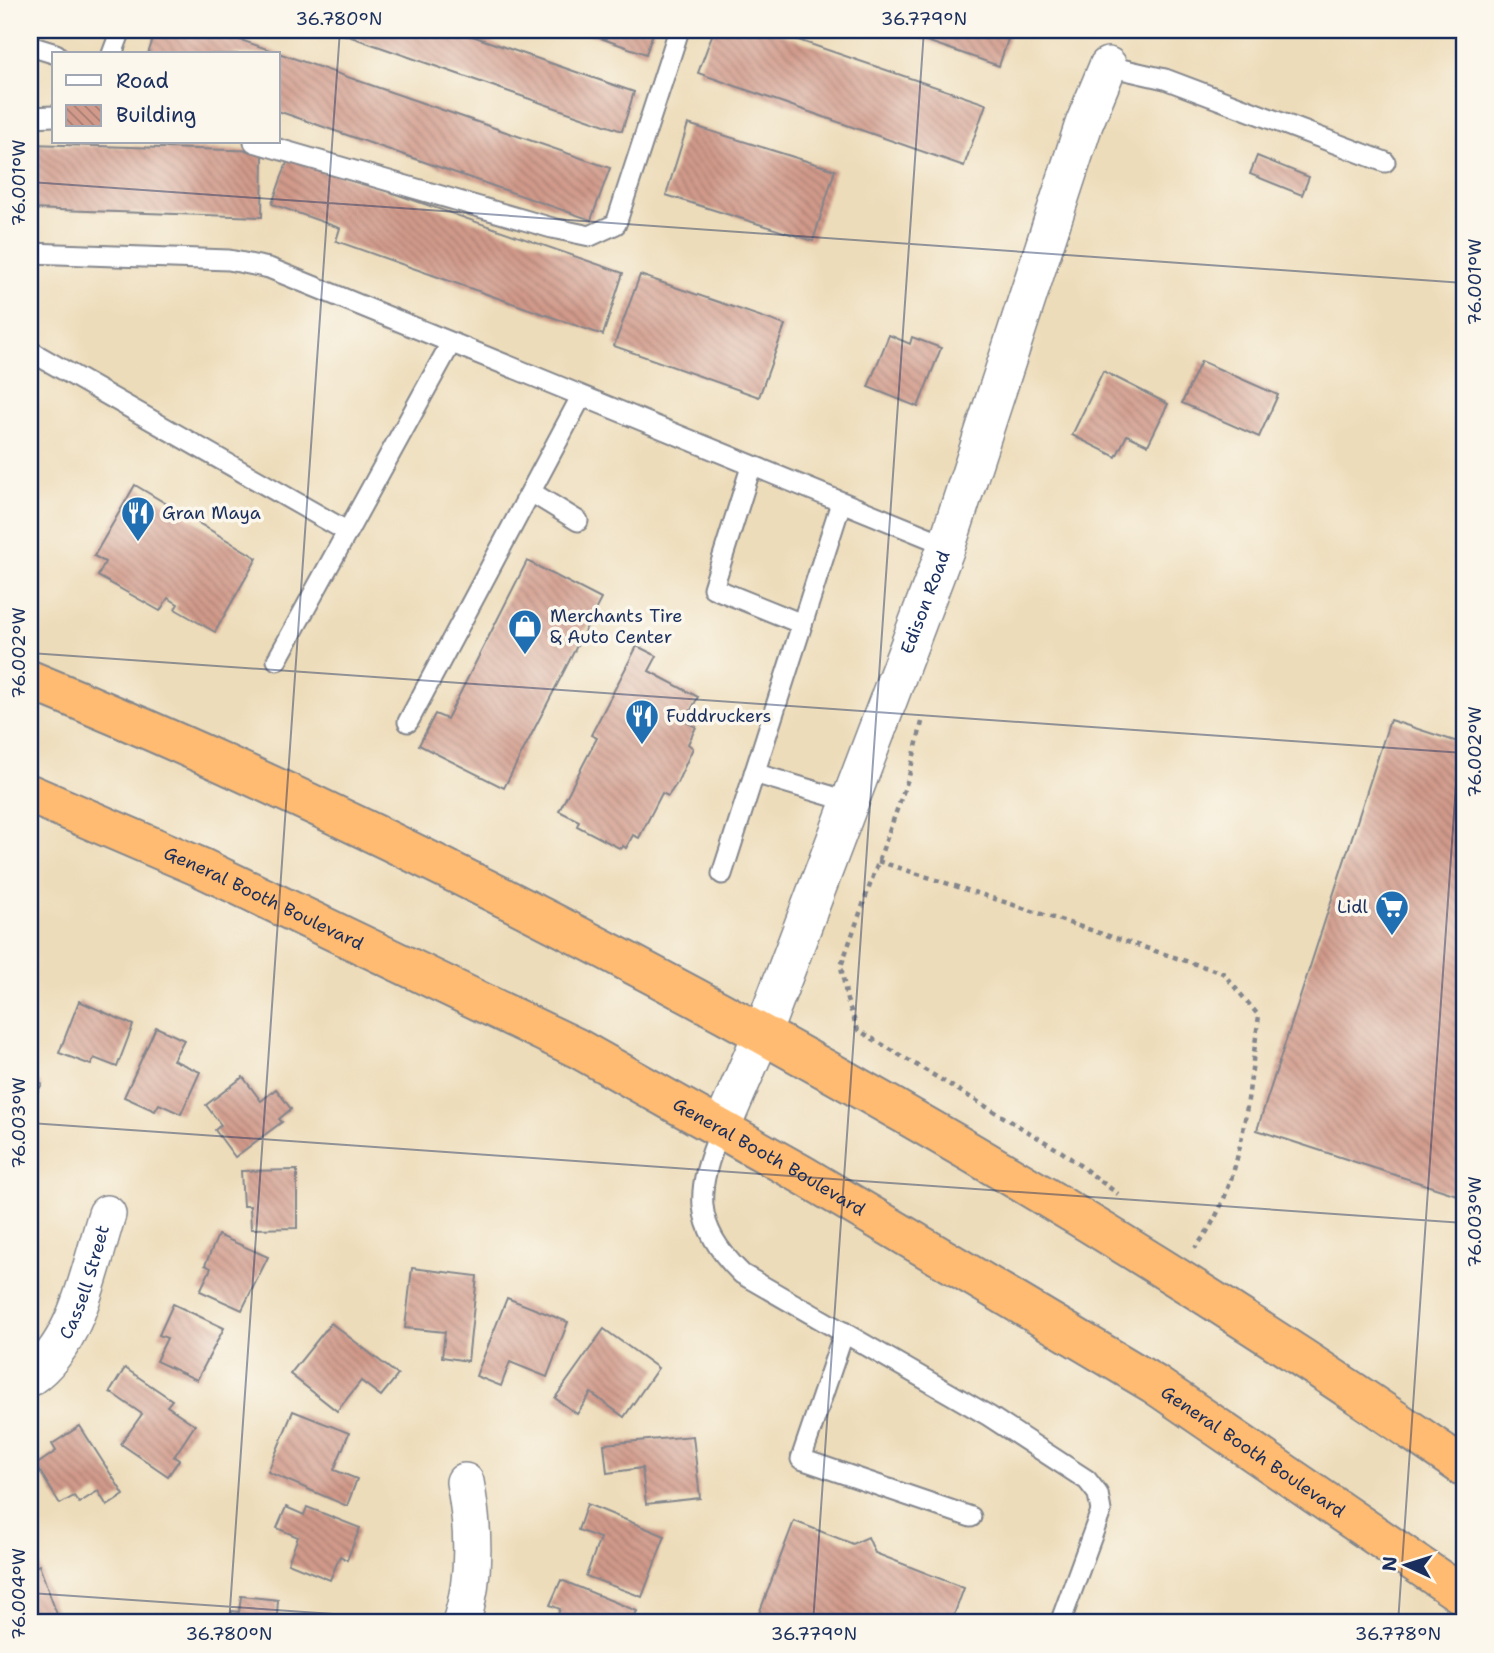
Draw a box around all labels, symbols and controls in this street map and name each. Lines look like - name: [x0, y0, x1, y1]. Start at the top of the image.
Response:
- text: 36.780°N: [295, 7, 383, 31]
- text: 36.779°N: [881, 7, 967, 31]
- legend: [52, 52, 280, 144]
- text: Road: [116, 67, 169, 95]
- text: Building: [116, 101, 196, 129]
- text: 76.001°W: [7, 140, 31, 226]
- text: 76.001°W: [1463, 239, 1487, 325]
- restaurant icon: Gran Maya: [119, 494, 157, 543]
- place label: Gran Maya: [162, 501, 261, 525]
- street label: Edison Road: [895, 547, 956, 657]
- place label: Merchants Tire & Auto Center: [550, 604, 683, 649]
- text: 76.002°W: [7, 607, 31, 699]
- shop icon: Merchants Tire & Auto Center: [506, 607, 544, 656]
- restaurant icon: Fuddruckers: [623, 697, 661, 746]
- place label: Fuddruckers: [666, 704, 771, 728]
- text: 76.002°W: [1463, 706, 1487, 798]
- street label: General Booth Boulevard: [160, 841, 368, 956]
- supermarket icon: Lidl: [1373, 888, 1411, 937]
- place label: Lidl: [1337, 895, 1369, 919]
- text: 76.003°W: [7, 1077, 31, 1169]
- street label: General Booth Boulevard: [668, 1092, 870, 1221]
- text: 76.003°W: [1463, 1176, 1487, 1268]
- street label: Cassell Street: [54, 1222, 115, 1344]
- street label: General Booth Boulevard: [1156, 1380, 1350, 1523]
- north arrow: [1372, 1530, 1442, 1600]
- text: 76.004°W: [7, 1548, 31, 1640]
- text: N: [1377, 1555, 1403, 1572]
- text: 36.780°N: [185, 1622, 273, 1646]
- text: 36.779°N: [771, 1622, 857, 1646]
- text: 36.778°N: [1355, 1622, 1441, 1646]

